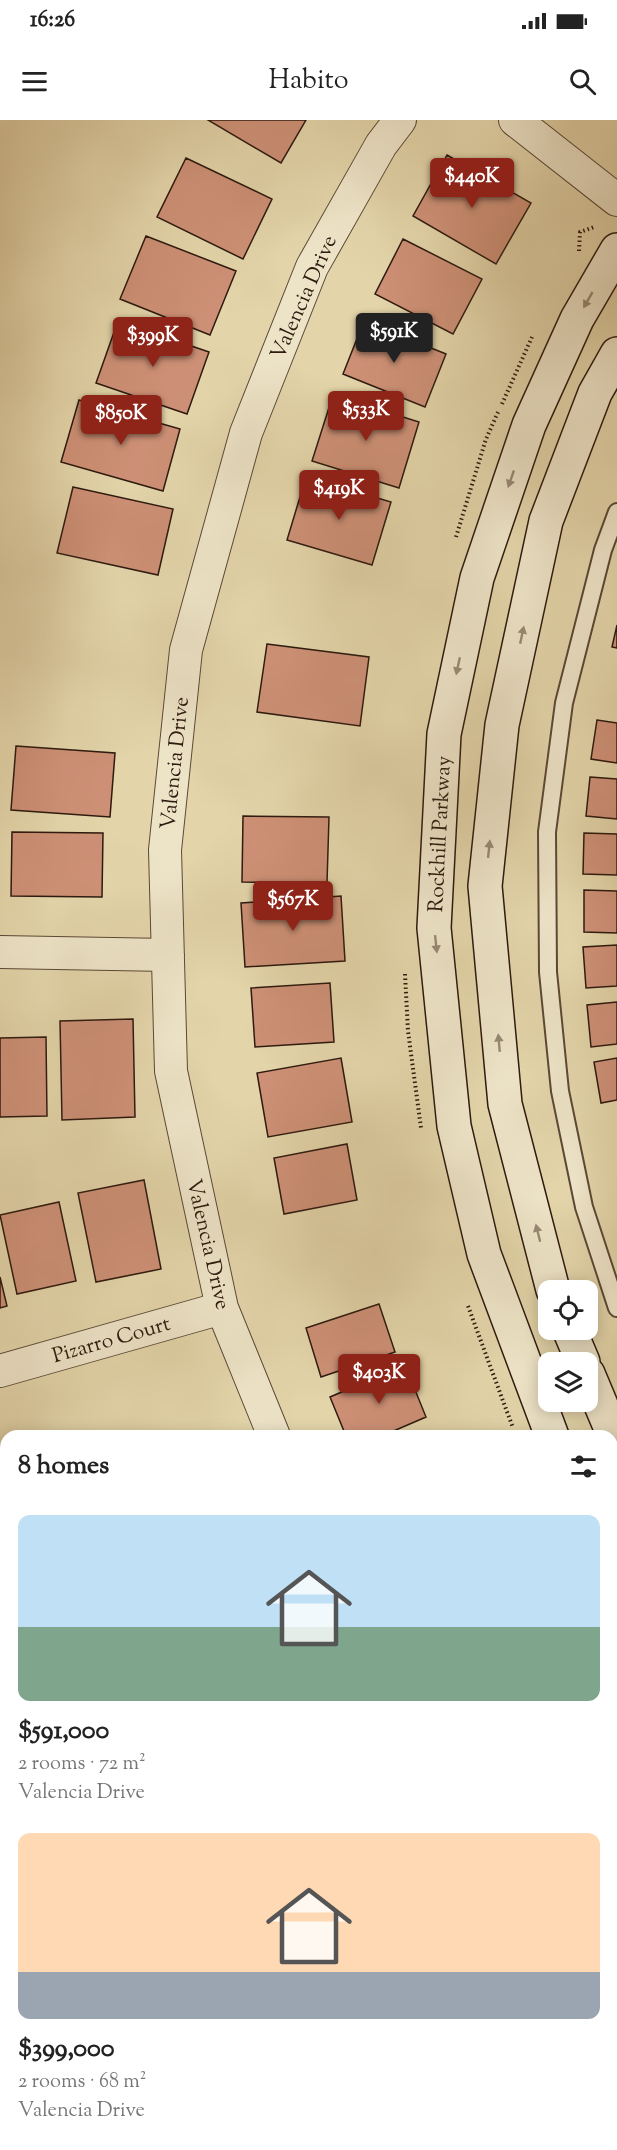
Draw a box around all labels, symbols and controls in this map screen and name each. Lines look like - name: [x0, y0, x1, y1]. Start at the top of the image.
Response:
- text: 16:26: [30, 5, 75, 37]
- text: Habito: [269, 62, 348, 101]
- icon: menu: [18, 65, 51, 98]
- icon: search: [566, 65, 599, 98]
- pin: $440K: [430, 158, 514, 209]
- text: $440K: [444, 163, 500, 192]
- street label: Valencia Drive: [264, 231, 346, 365]
- one-way arrow: [582, 292, 593, 308]
- pin: $591K: [352, 313, 436, 364]
- pin: $399K: [111, 317, 195, 368]
- text: $591K: [370, 318, 418, 347]
- text: $399K: [127, 322, 179, 351]
- pin: $533K: [324, 391, 408, 442]
- pin: $850K: [79, 395, 163, 446]
- text: $533K: [342, 396, 390, 425]
- text: $850K: [95, 400, 147, 429]
- pin: $419K: [297, 470, 381, 521]
- one-way arrow: [505, 470, 515, 488]
- text: $419K: [313, 475, 365, 504]
- one-way arrow: [518, 626, 527, 645]
- one-way arrow: [453, 657, 463, 676]
- street label: Valencia Drive: [154, 695, 198, 831]
- street label: Rockhill Parkway: [422, 755, 460, 913]
- one-way arrow: [484, 839, 494, 858]
- pin: $567K: [251, 881, 335, 932]
- text: $567K: [267, 886, 319, 915]
- one-way arrow: [431, 934, 441, 953]
- one-way arrow: [495, 1033, 504, 1052]
- street label: Valencia Drive: [177, 1176, 237, 1313]
- one-way arrow: [532, 1224, 542, 1243]
- map controls: [538, 1280, 598, 1412]
- button: locate: [538, 1280, 598, 1340]
- street label: Pizarro Court: [49, 1310, 174, 1372]
- button: layers: [538, 1352, 598, 1412]
- pin: $403K: [337, 1354, 421, 1405]
- text: $403K: [352, 1359, 406, 1388]
- text: 8 homes: [18, 1448, 109, 1485]
- icon: filters: [567, 1450, 600, 1483]
- icon: home: [255, 1554, 363, 1662]
- text: $591,000: [18, 1713, 109, 1750]
- text: 2 rooms · 72 m²: [18, 1750, 146, 1779]
- text: Valencia Drive: [18, 1779, 145, 1808]
- icon: home: [255, 1872, 363, 1980]
- text: $399,000: [18, 2031, 114, 2068]
- text: 2 rooms · 68 m²: [18, 2068, 146, 2097]
- text: Valencia Drive: [18, 2097, 145, 2126]

